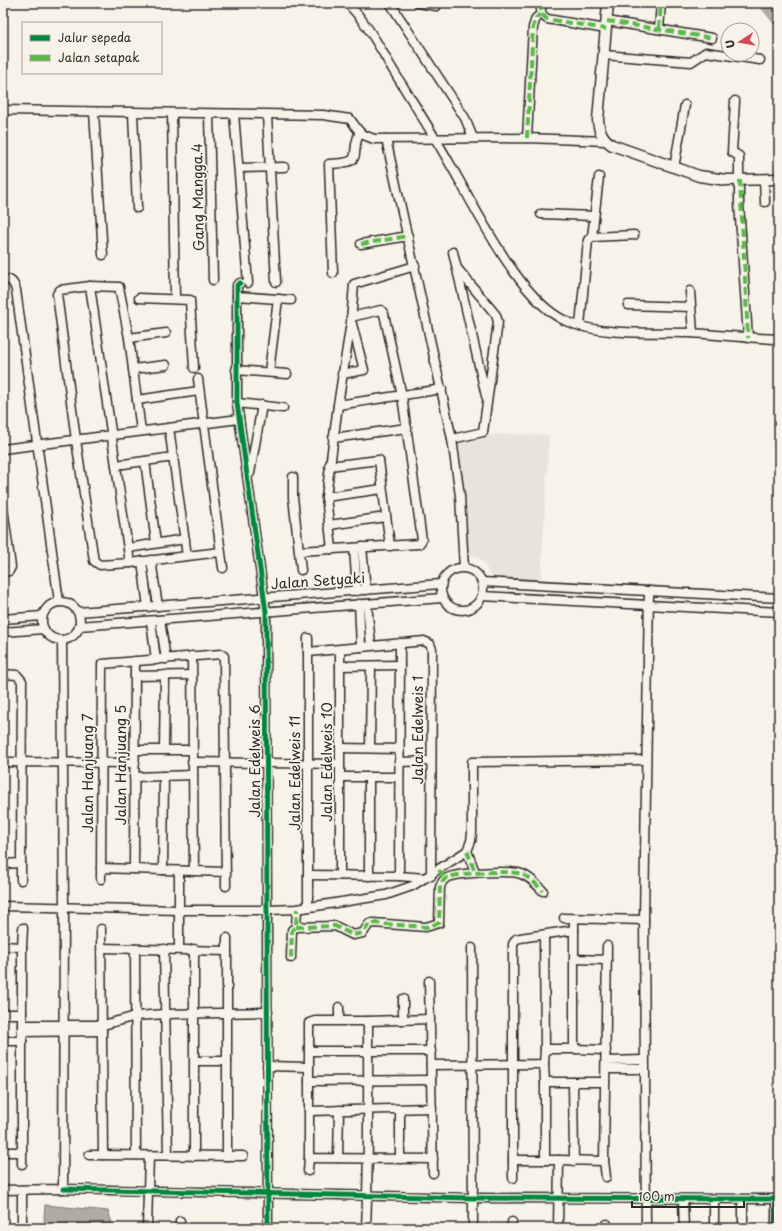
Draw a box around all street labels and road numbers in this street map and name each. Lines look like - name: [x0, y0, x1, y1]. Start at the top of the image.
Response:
- street label: Gang Mangga.4: [186, 143, 209, 251]
- street label: Jalan Setyaki: [270, 567, 366, 594]
- street label: Jalan Edelweis 1: [407, 676, 428, 784]
- street label: Jalan Edelweis 10: [316, 702, 337, 822]
- street label: Jalan Edelweis 6: [244, 704, 265, 818]
- street label: Jalan Hanjuang 5: [110, 705, 131, 825]
- street label: Jalan Hanjuang 7: [77, 713, 98, 833]
- street label: Jalan Edelweis 11: [284, 715, 305, 831]

